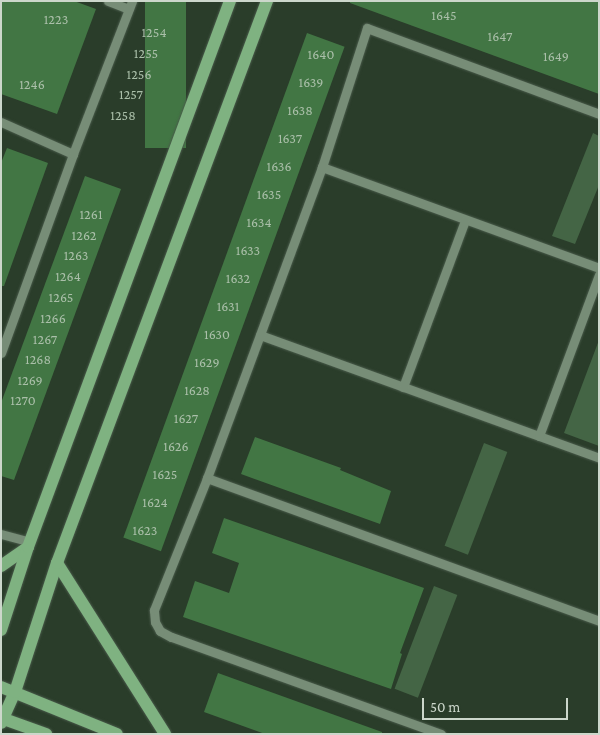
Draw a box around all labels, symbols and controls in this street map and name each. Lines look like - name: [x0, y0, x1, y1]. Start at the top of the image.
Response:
- house number: 1645: [431, 7, 457, 23]
- house number: 1223: [44, 11, 68, 27]
- house number: 1254: [141, 24, 167, 40]
- house number: 1647: [487, 28, 513, 44]
- house number: 1255: [134, 45, 158, 61]
- house number: 1640: [308, 46, 334, 62]
- house number: 1649: [543, 48, 569, 64]
- house number: 1256: [126, 66, 152, 82]
- house number: 1639: [299, 74, 323, 90]
- house number: 1246: [19, 76, 45, 92]
- house number: 1257: [119, 86, 143, 102]
- house number: 1638: [287, 102, 313, 118]
- house number: 1258: [110, 107, 136, 123]
- house number: 1637: [278, 130, 302, 146]
- house number: 1636: [266, 158, 292, 174]
- house number: 1635: [257, 186, 281, 202]
- house number: 1261: [79, 206, 103, 222]
- house number: 1634: [246, 214, 272, 230]
- house number: 1262: [72, 227, 96, 243]
- house number: 1633: [236, 242, 260, 258]
- house number: 1263: [64, 247, 88, 263]
- house number: 1264: [55, 268, 81, 284]
- house number: 1632: [226, 270, 250, 286]
- house number: 1265: [49, 289, 73, 305]
- house number: 1631: [217, 298, 239, 314]
- house number: 1266: [40, 310, 66, 326]
- house number: 1630: [204, 326, 230, 342]
- house number: 1267: [33, 331, 57, 347]
- house number: 1268: [25, 351, 51, 367]
- house number: 1629: [194, 354, 220, 370]
- house number: 1269: [17, 372, 43, 388]
- house number: 1628: [184, 382, 210, 398]
- house number: 1270: [10, 392, 36, 408]
- house number: 1627: [174, 410, 198, 426]
- house number: 1626: [163, 438, 189, 454]
- house number: 1625: [153, 466, 177, 482]
- house number: 1624: [142, 494, 168, 510]
- house number: 1623: [133, 522, 157, 538]
- scale bar: [425, 688, 571, 720]
- text: 50 m: [430, 699, 460, 715]

